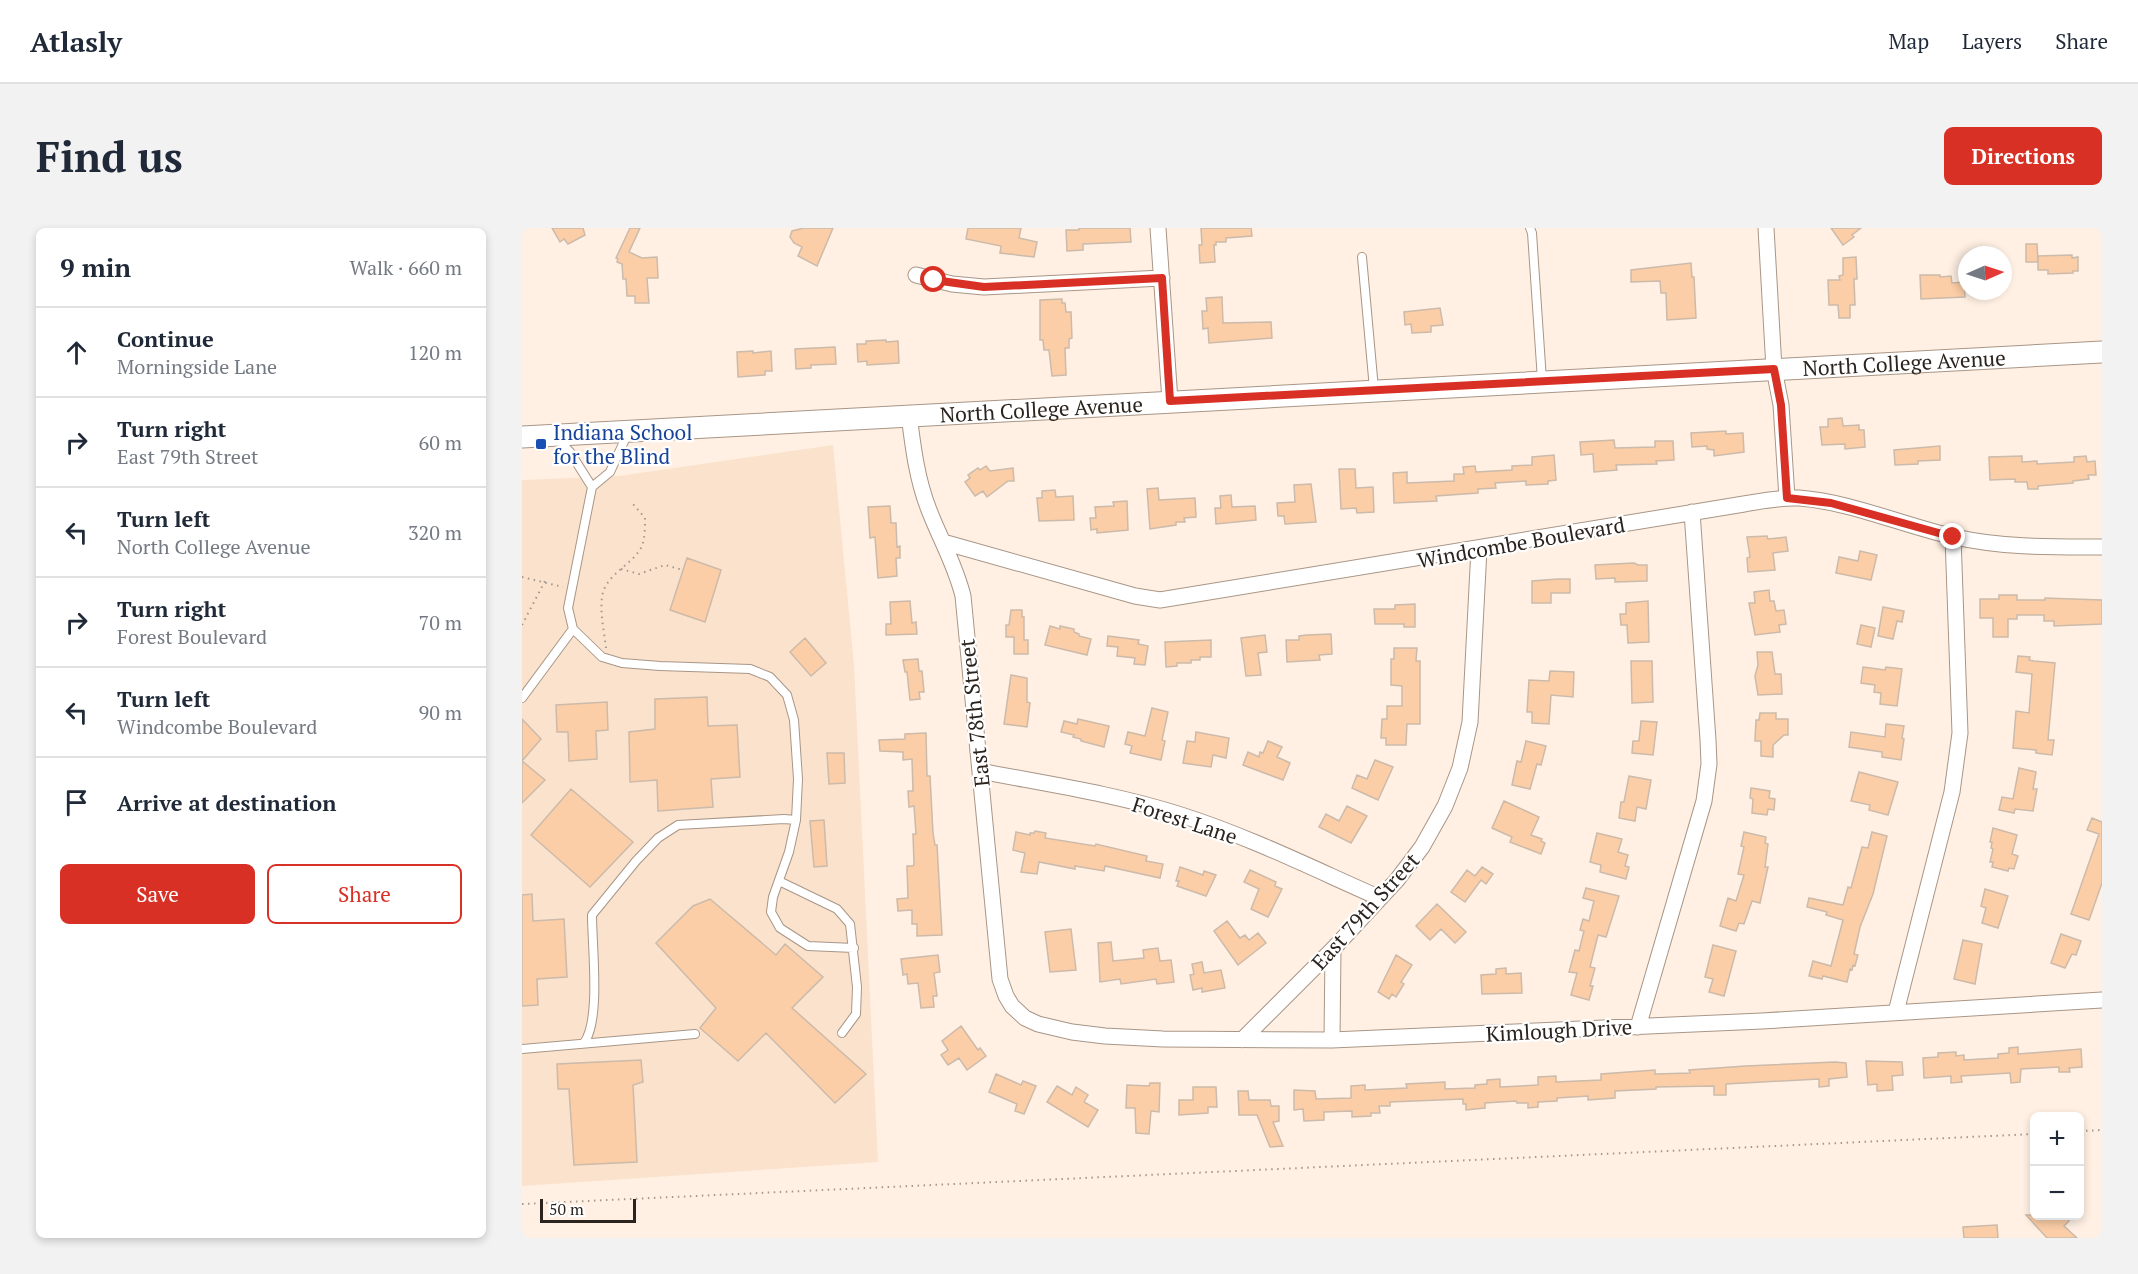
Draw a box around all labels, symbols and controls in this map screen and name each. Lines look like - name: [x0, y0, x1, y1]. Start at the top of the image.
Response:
- text: Atlasly: [30, 23, 122, 60]
- text: Map: [1888, 27, 1929, 55]
- text: Layers: [1962, 27, 2022, 55]
- text: Share: [2055, 27, 2108, 55]
- button: Directions: [1944, 127, 2102, 185]
- text: Find us: [36, 128, 183, 184]
- north arrow: [1958, 246, 2012, 300]
- text: 9 min: [60, 250, 131, 284]
- text: Walk · 660 m: [350, 254, 462, 281]
- route start: [920, 266, 946, 292]
- text: Continue: [117, 324, 214, 353]
- icon: ahead: [60, 336, 93, 369]
- text: 120 m: [408, 339, 462, 366]
- street label: North College Avenue: [1802, 343, 2006, 382]
- text: Morningside Lane: [117, 353, 277, 380]
- street label: North College Avenue: [939, 390, 1144, 429]
- text: Turn right: [117, 414, 226, 443]
- place label: Indiana School for the Blind: [553, 418, 693, 470]
- icon: right: [60, 426, 93, 459]
- text: 60 m: [419, 429, 462, 456]
- marker: Indiana School for the Blind: [534, 437, 548, 451]
- text: East 79th Street: [117, 443, 258, 470]
- text: Turn left: [117, 504, 210, 533]
- street label: Windcombe Boulevard: [1415, 510, 1627, 574]
- icon: left: [60, 516, 93, 549]
- text: 320 m: [408, 519, 462, 546]
- route end: [1939, 523, 1965, 549]
- text: North College Avenue: [117, 533, 311, 560]
- text: Turn right: [117, 594, 226, 623]
- icon: right: [60, 606, 93, 639]
- text: 70 m: [419, 609, 462, 636]
- text: Forest Boulevard: [117, 623, 267, 650]
- street label: East 78th Street: [952, 638, 996, 788]
- text: Turn left: [117, 684, 210, 713]
- icon: left: [60, 696, 93, 729]
- text: 90 m: [419, 699, 462, 726]
- text: Windcombe Boulevard: [117, 713, 317, 740]
- icon: arrive: [60, 786, 93, 819]
- text: Arrive at destination: [117, 788, 336, 817]
- street label: Forest Lane: [1129, 790, 1241, 850]
- street label: East 79th Street: [1305, 846, 1425, 976]
- button: Save: [60, 864, 255, 924]
- button: Share: [267, 864, 462, 924]
- street label: Kimlough Drive: [1485, 1012, 1633, 1048]
- map controls: [2030, 1112, 2084, 1220]
- button: +: [2030, 1112, 2084, 1166]
- button: −: [2030, 1166, 2084, 1220]
- scale bar: [540, 1196, 636, 1224]
- text: 50 m: [549, 1198, 584, 1220]

